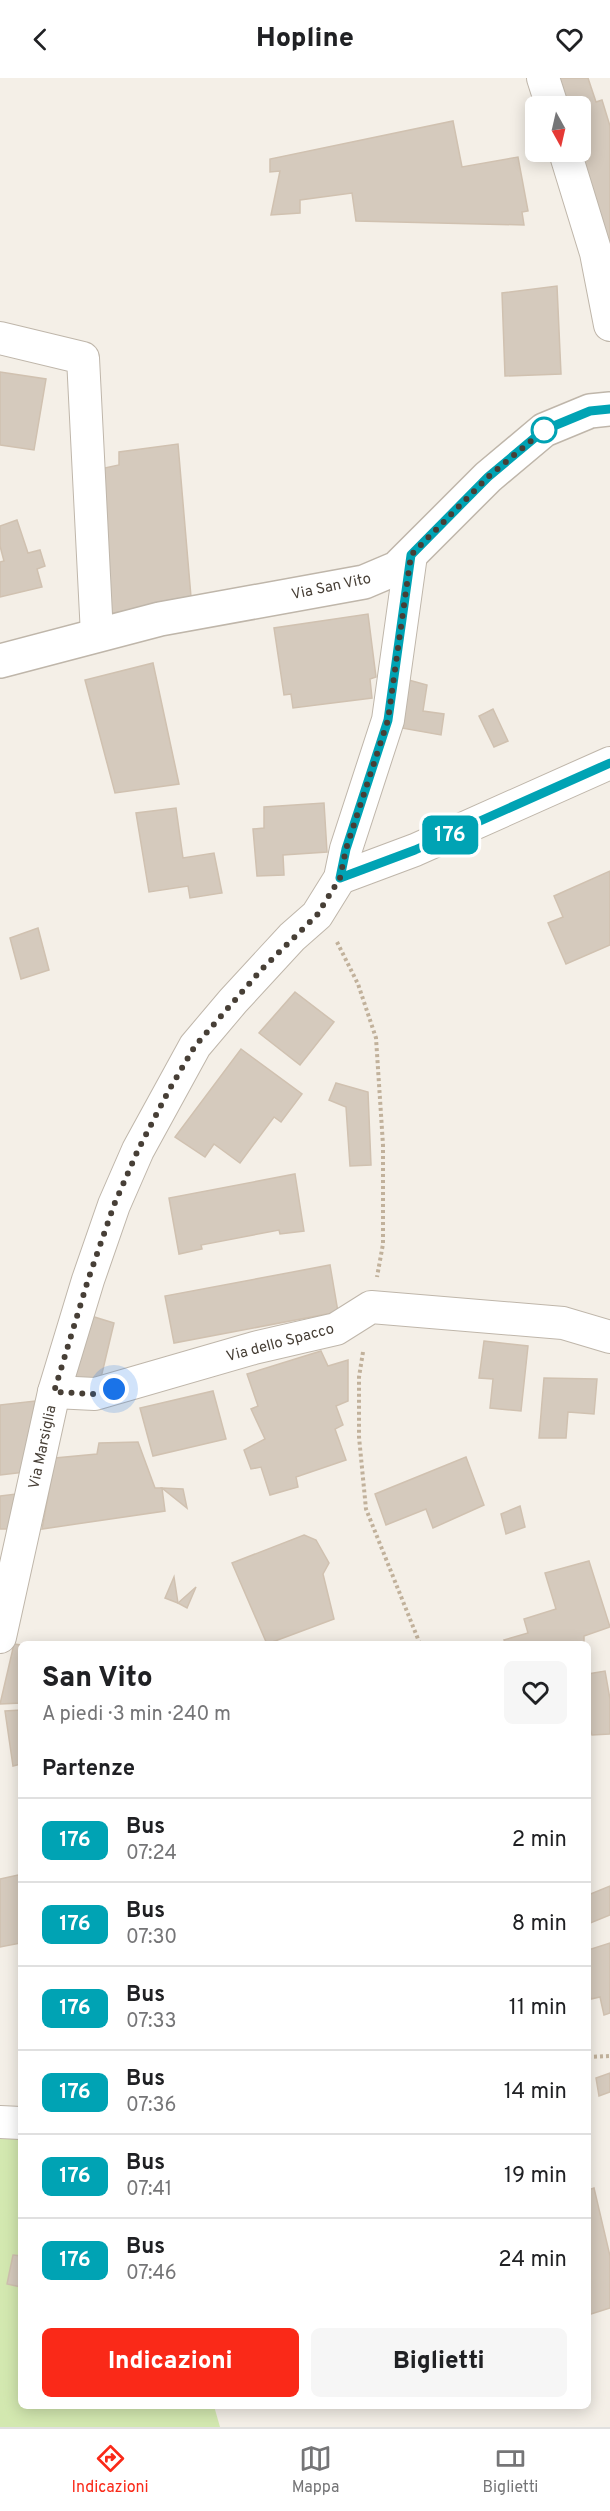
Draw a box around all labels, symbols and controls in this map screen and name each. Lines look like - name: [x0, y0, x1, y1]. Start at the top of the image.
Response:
- text: Hopline: [256, 22, 354, 56]
- icon: back: [24, 23, 57, 56]
- icon: heart: [553, 23, 586, 56]
- north arrow: [525, 96, 591, 162]
- map controls: [525, 96, 591, 162]
- unlabelled marker: [531, 417, 557, 443]
- street label: Via San Vito: [290, 570, 373, 605]
- line badge: 176: [416, 816, 484, 855]
- text: 176: [434, 822, 466, 849]
- street label: Via dello Spacco: [224, 1320, 336, 1367]
- your location: [99, 1374, 129, 1404]
- street label: Via Marsiglia: [25, 1404, 62, 1491]
- text: San Vito: [42, 1661, 153, 1697]
- button: heart: [504, 1661, 567, 1724]
- text: A piedi · 3 min · 240 m: [42, 1702, 231, 1728]
- text: Partenze: [42, 1756, 135, 1783]
- text: Bus: [126, 1814, 165, 1841]
- text: 176: [59, 1827, 91, 1854]
- text: 2 min: [512, 1827, 567, 1854]
- text: 07:24: [126, 1841, 177, 1867]
- text: Bus: [126, 1898, 165, 1925]
- text: 176: [59, 1911, 91, 1938]
- text: 8 min: [512, 1911, 567, 1938]
- text: 07:30: [126, 1925, 177, 1951]
- text: Bus: [126, 1982, 165, 2009]
- text: 176: [59, 1995, 91, 2022]
- text: 11 min: [509, 1995, 567, 2022]
- text: 07:33: [126, 2009, 176, 2035]
- text: Bus: [126, 2066, 165, 2093]
- text: 176: [59, 2079, 91, 2106]
- text: 14 min: [504, 2079, 567, 2106]
- text: 07:36: [126, 2093, 176, 2119]
- text: Bus: [126, 2150, 165, 2177]
- text: 176: [59, 2163, 91, 2190]
- text: 19 min: [504, 2163, 567, 2190]
- text: 07:41: [126, 2177, 172, 2203]
- text: Bus: [126, 2234, 165, 2261]
- text: 176: [59, 2247, 91, 2274]
- text: 24 min: [498, 2247, 567, 2274]
- text: 07:46: [126, 2261, 177, 2287]
- button: Indicazioni: [42, 2328, 299, 2397]
- button: Biglietti: [311, 2328, 567, 2397]
- tab: Indicazioni: [72, 2442, 149, 2498]
- tab: Mappa: [292, 2442, 339, 2498]
- tab: Biglietti: [483, 2442, 538, 2498]

